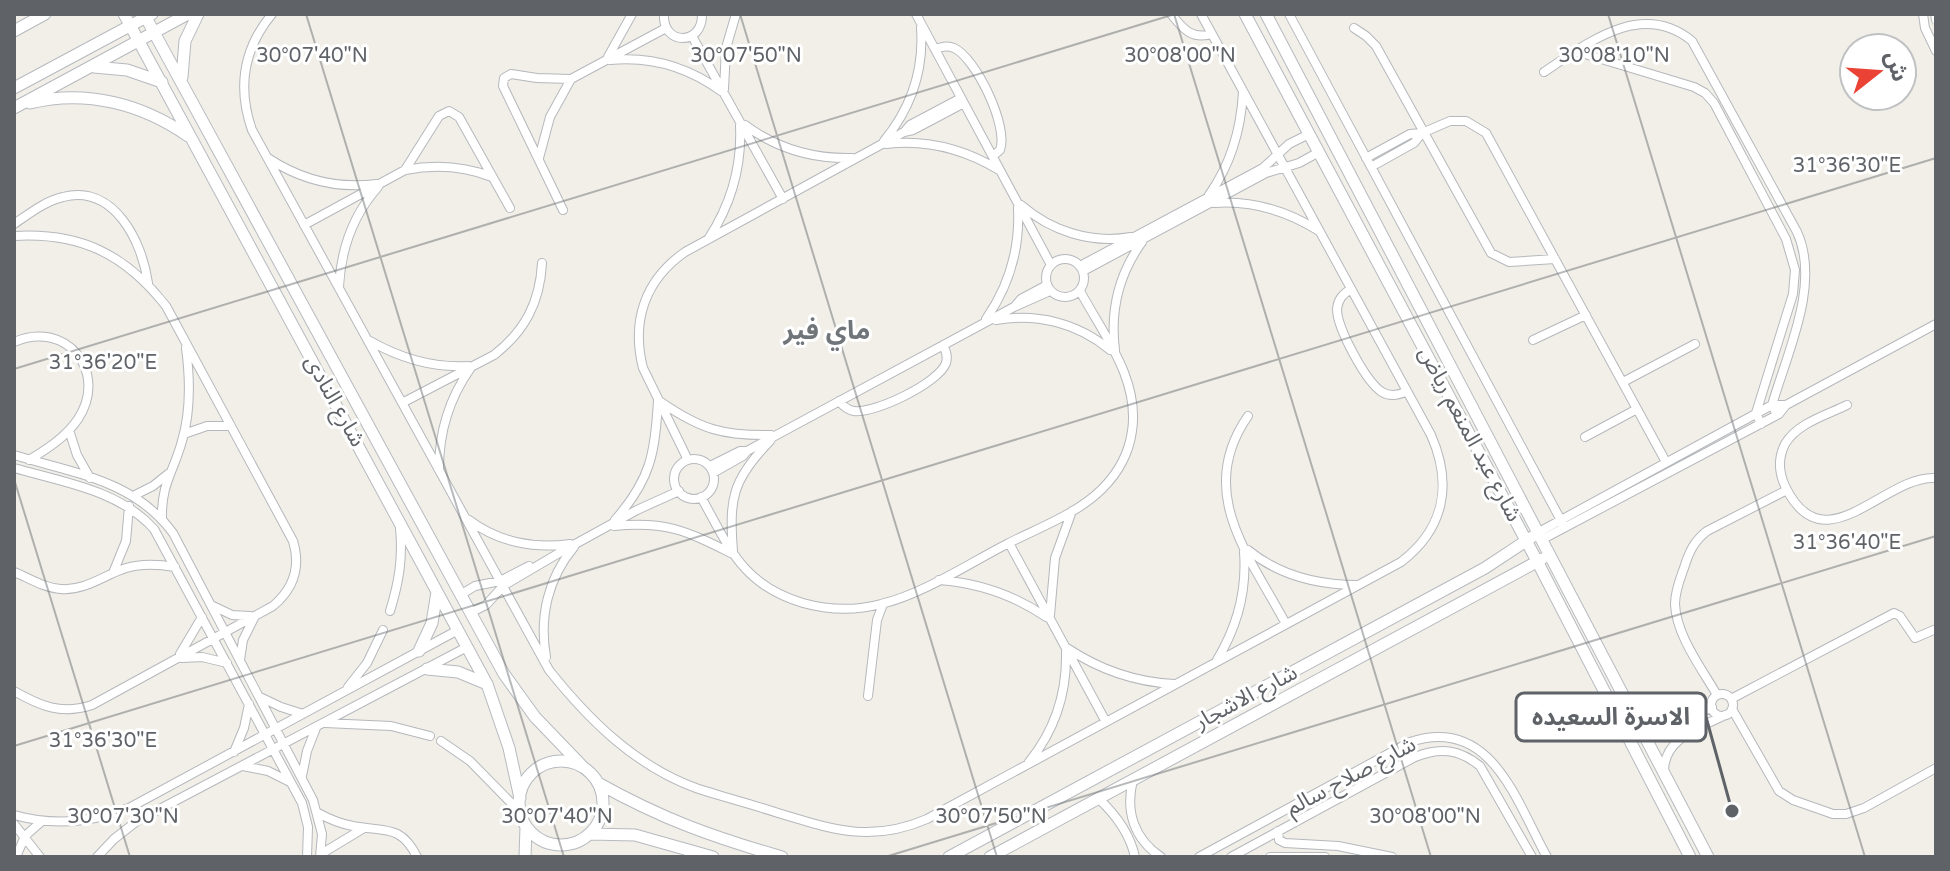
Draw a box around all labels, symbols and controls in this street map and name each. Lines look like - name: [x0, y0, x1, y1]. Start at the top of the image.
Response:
- north arrow: [1838, 32, 1918, 112]
- text: 30°07'40"N: [256, 44, 368, 68]
- text: 30°07'50"N: [690, 44, 802, 68]
- text: 30°08'00"N: [1124, 44, 1236, 68]
- text: 30°08'10"N: [1558, 44, 1670, 68]
- text: ش: [1879, 48, 1913, 85]
- text: 31°36'30"E: [1793, 154, 1901, 178]
- district label: ماي فير: [783, 315, 870, 351]
- street label: شارع عبد المنعم رياض: [1410, 342, 1527, 527]
- text: 31°36'20"E: [49, 351, 157, 375]
- street label: شارع النادى: [297, 351, 371, 453]
- text: 31°36'40"E: [1793, 531, 1901, 555]
- street label: شارع الاشجار: [1189, 659, 1303, 738]
- callout: الاسرة السعيده: [1516, 693, 1706, 741]
- text: الاسرة السعيده: [1532, 703, 1690, 732]
- text: 31°36'30"E: [49, 729, 157, 753]
- street label: شارع صلاح سالم: [1282, 731, 1422, 824]
- text: 30°07'30"N: [67, 805, 179, 829]
- text: 30°07'40"N: [501, 805, 613, 829]
- text: 30°07'50"N: [935, 805, 1047, 829]
- text: 30°08'00"N: [1369, 805, 1481, 829]

